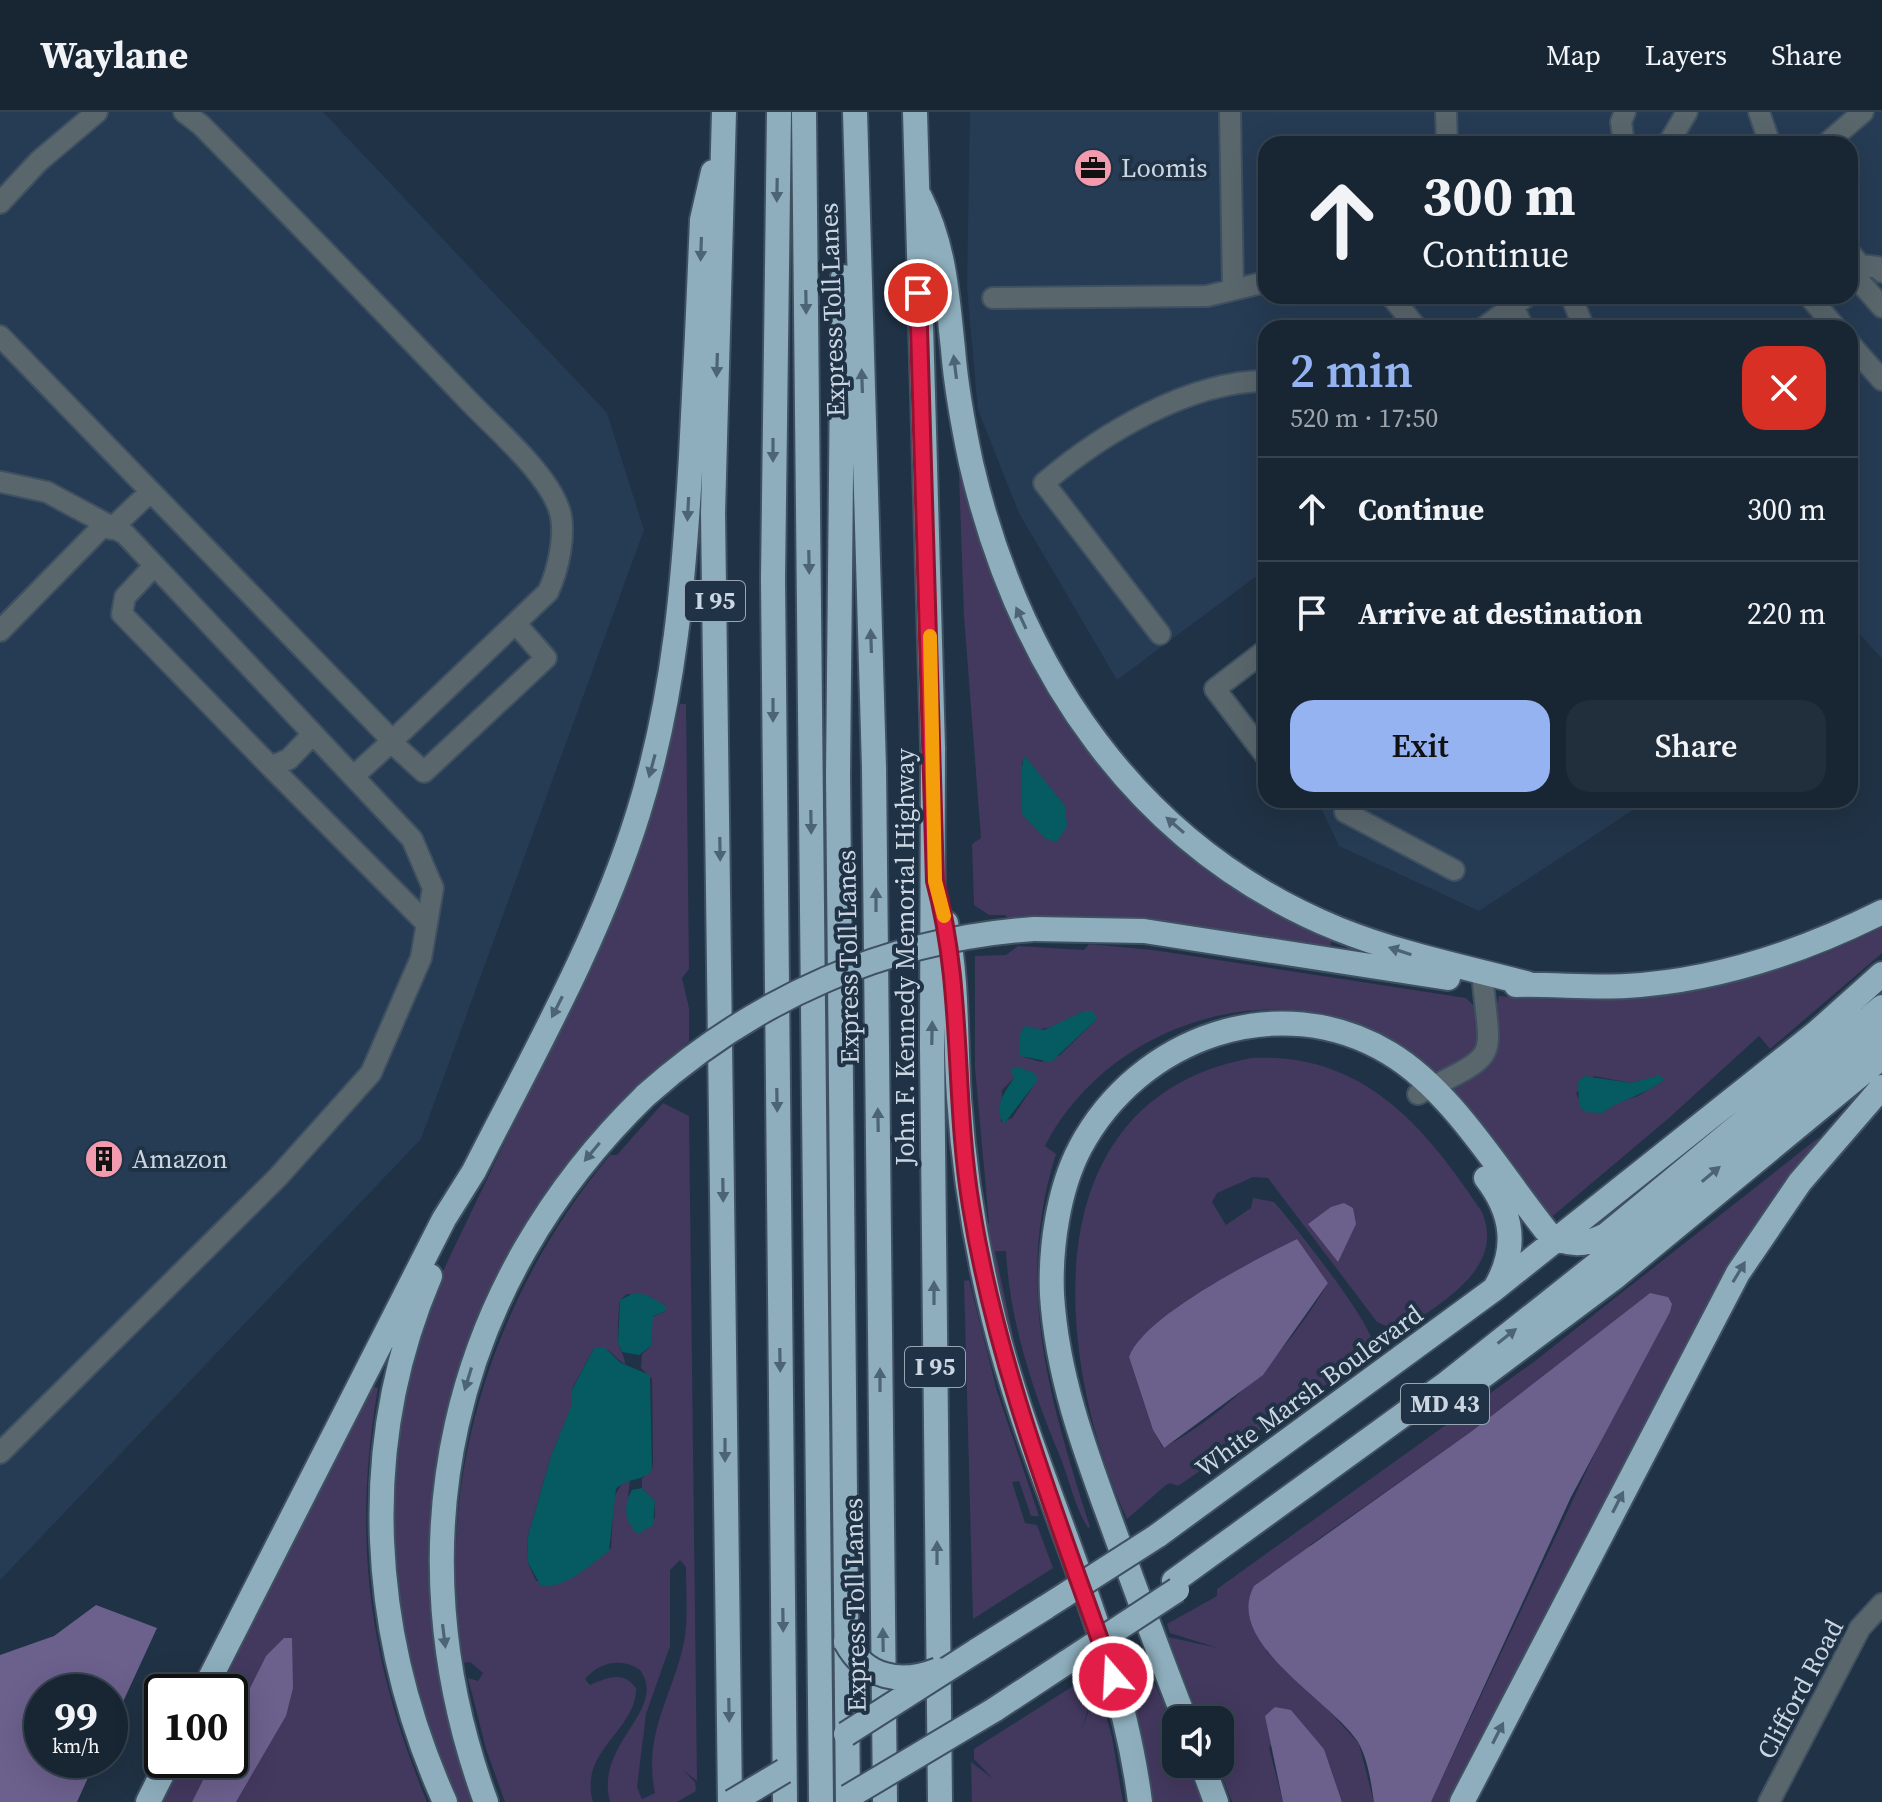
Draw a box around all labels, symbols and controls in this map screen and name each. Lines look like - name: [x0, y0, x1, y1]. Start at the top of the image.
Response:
- text: Waylane: [40, 29, 188, 81]
- text: Map: [1546, 36, 1601, 74]
- text: Layers: [1645, 36, 1727, 74]
- text: Share: [1771, 36, 1842, 74]
- office icon: Loomis: [1072, 147, 1114, 189]
- place label: Loomis: [1121, 150, 1208, 186]
- text: 300 m: [1422, 157, 1576, 234]
- icon: ahead: [1290, 168, 1394, 272]
- one-way arrow: [771, 178, 784, 203]
- street label: Express Toll Lanes: [810, 202, 854, 418]
- text: Continue: [1422, 230, 1569, 279]
- one-way arrow: [695, 237, 707, 262]
- pin: [884, 259, 952, 327]
- icon: arrive: [896, 271, 940, 315]
- one-way arrow: [800, 290, 812, 315]
- text: 2 min: [1290, 337, 1413, 403]
- button: close: [1742, 346, 1826, 430]
- one-way arrow: [711, 353, 724, 378]
- one-way arrow: [948, 354, 961, 379]
- one-way arrow: [855, 368, 868, 393]
- text: 520 m · 17:50: [1290, 400, 1438, 436]
- one-way arrow: [767, 438, 780, 463]
- icon: ahead: [1290, 487, 1334, 531]
- text: Continue: [1358, 489, 1484, 530]
- text: 300 m: [1747, 489, 1826, 530]
- one-way arrow: [681, 497, 694, 522]
- one-way arrow: [803, 550, 815, 575]
- road number: I 95: [685, 581, 745, 621]
- icon: arrive: [1290, 591, 1334, 635]
- text: Arrive at destination: [1358, 593, 1643, 634]
- text: 220 m: [1747, 593, 1826, 634]
- one-way arrow: [1014, 606, 1028, 629]
- one-way arrow: [864, 628, 877, 653]
- one-way arrow: [767, 698, 779, 723]
- button: Exit: [1290, 700, 1550, 792]
- button: Share: [1566, 700, 1826, 792]
- street label: John F. Kennedy Memorial Highway: [887, 747, 923, 1167]
- one-way arrow: [645, 753, 657, 778]
- one-way arrow: [805, 810, 817, 835]
- one-way arrow: [1165, 816, 1184, 834]
- one-way arrow: [713, 837, 726, 862]
- street label: Express Toll Lanes: [828, 849, 868, 1065]
- one-way arrow: [870, 887, 882, 912]
- one-way arrow: [1387, 944, 1411, 957]
- one-way arrow: [550, 996, 564, 1019]
- one-way arrow: [926, 1020, 939, 1045]
- one-way arrow: [771, 1088, 783, 1113]
- one-way arrow: [872, 1107, 884, 1132]
- building icon: Amazon: [83, 1138, 125, 1180]
- place label: Amazon: [132, 1141, 228, 1177]
- one-way arrow: [584, 1142, 601, 1162]
- one-way arrow: [1701, 1166, 1721, 1183]
- one-way arrow: [717, 1178, 729, 1203]
- one-way arrow: [1732, 1261, 1746, 1283]
- one-way arrow: [928, 1280, 941, 1305]
- street label: White Marsh Boulevard: [1188, 1296, 1430, 1486]
- one-way arrow: [1497, 1328, 1517, 1344]
- road number: I 95: [905, 1347, 965, 1387]
- one-way arrow: [774, 1348, 786, 1373]
- one-way arrow: [461, 1367, 474, 1391]
- one-way arrow: [874, 1367, 886, 1392]
- road number: MD 43: [1401, 1384, 1489, 1424]
- one-way arrow: [719, 1438, 731, 1463]
- one-way arrow: [1611, 1491, 1625, 1513]
- street label: Express Toll Lanes: [835, 1497, 875, 1713]
- one-way arrow: [931, 1540, 943, 1565]
- one-way arrow: [776, 1608, 789, 1633]
- street label: Clifford Road: [1748, 1613, 1852, 1765]
- one-way arrow: [438, 1623, 451, 1648]
- one-way arrow: [877, 1627, 889, 1652]
- position arrow: [1071, 1635, 1155, 1719]
- speed limit sign: 100: [144, 1674, 248, 1778]
- text: 99: [54, 1689, 98, 1743]
- one-way arrow: [723, 1698, 735, 1723]
- map controls: [1162, 1706, 1234, 1778]
- button: sound: [1162, 1706, 1234, 1778]
- one-way arrow: [1492, 1721, 1505, 1744]
- text: km/h: [52, 1732, 100, 1760]

